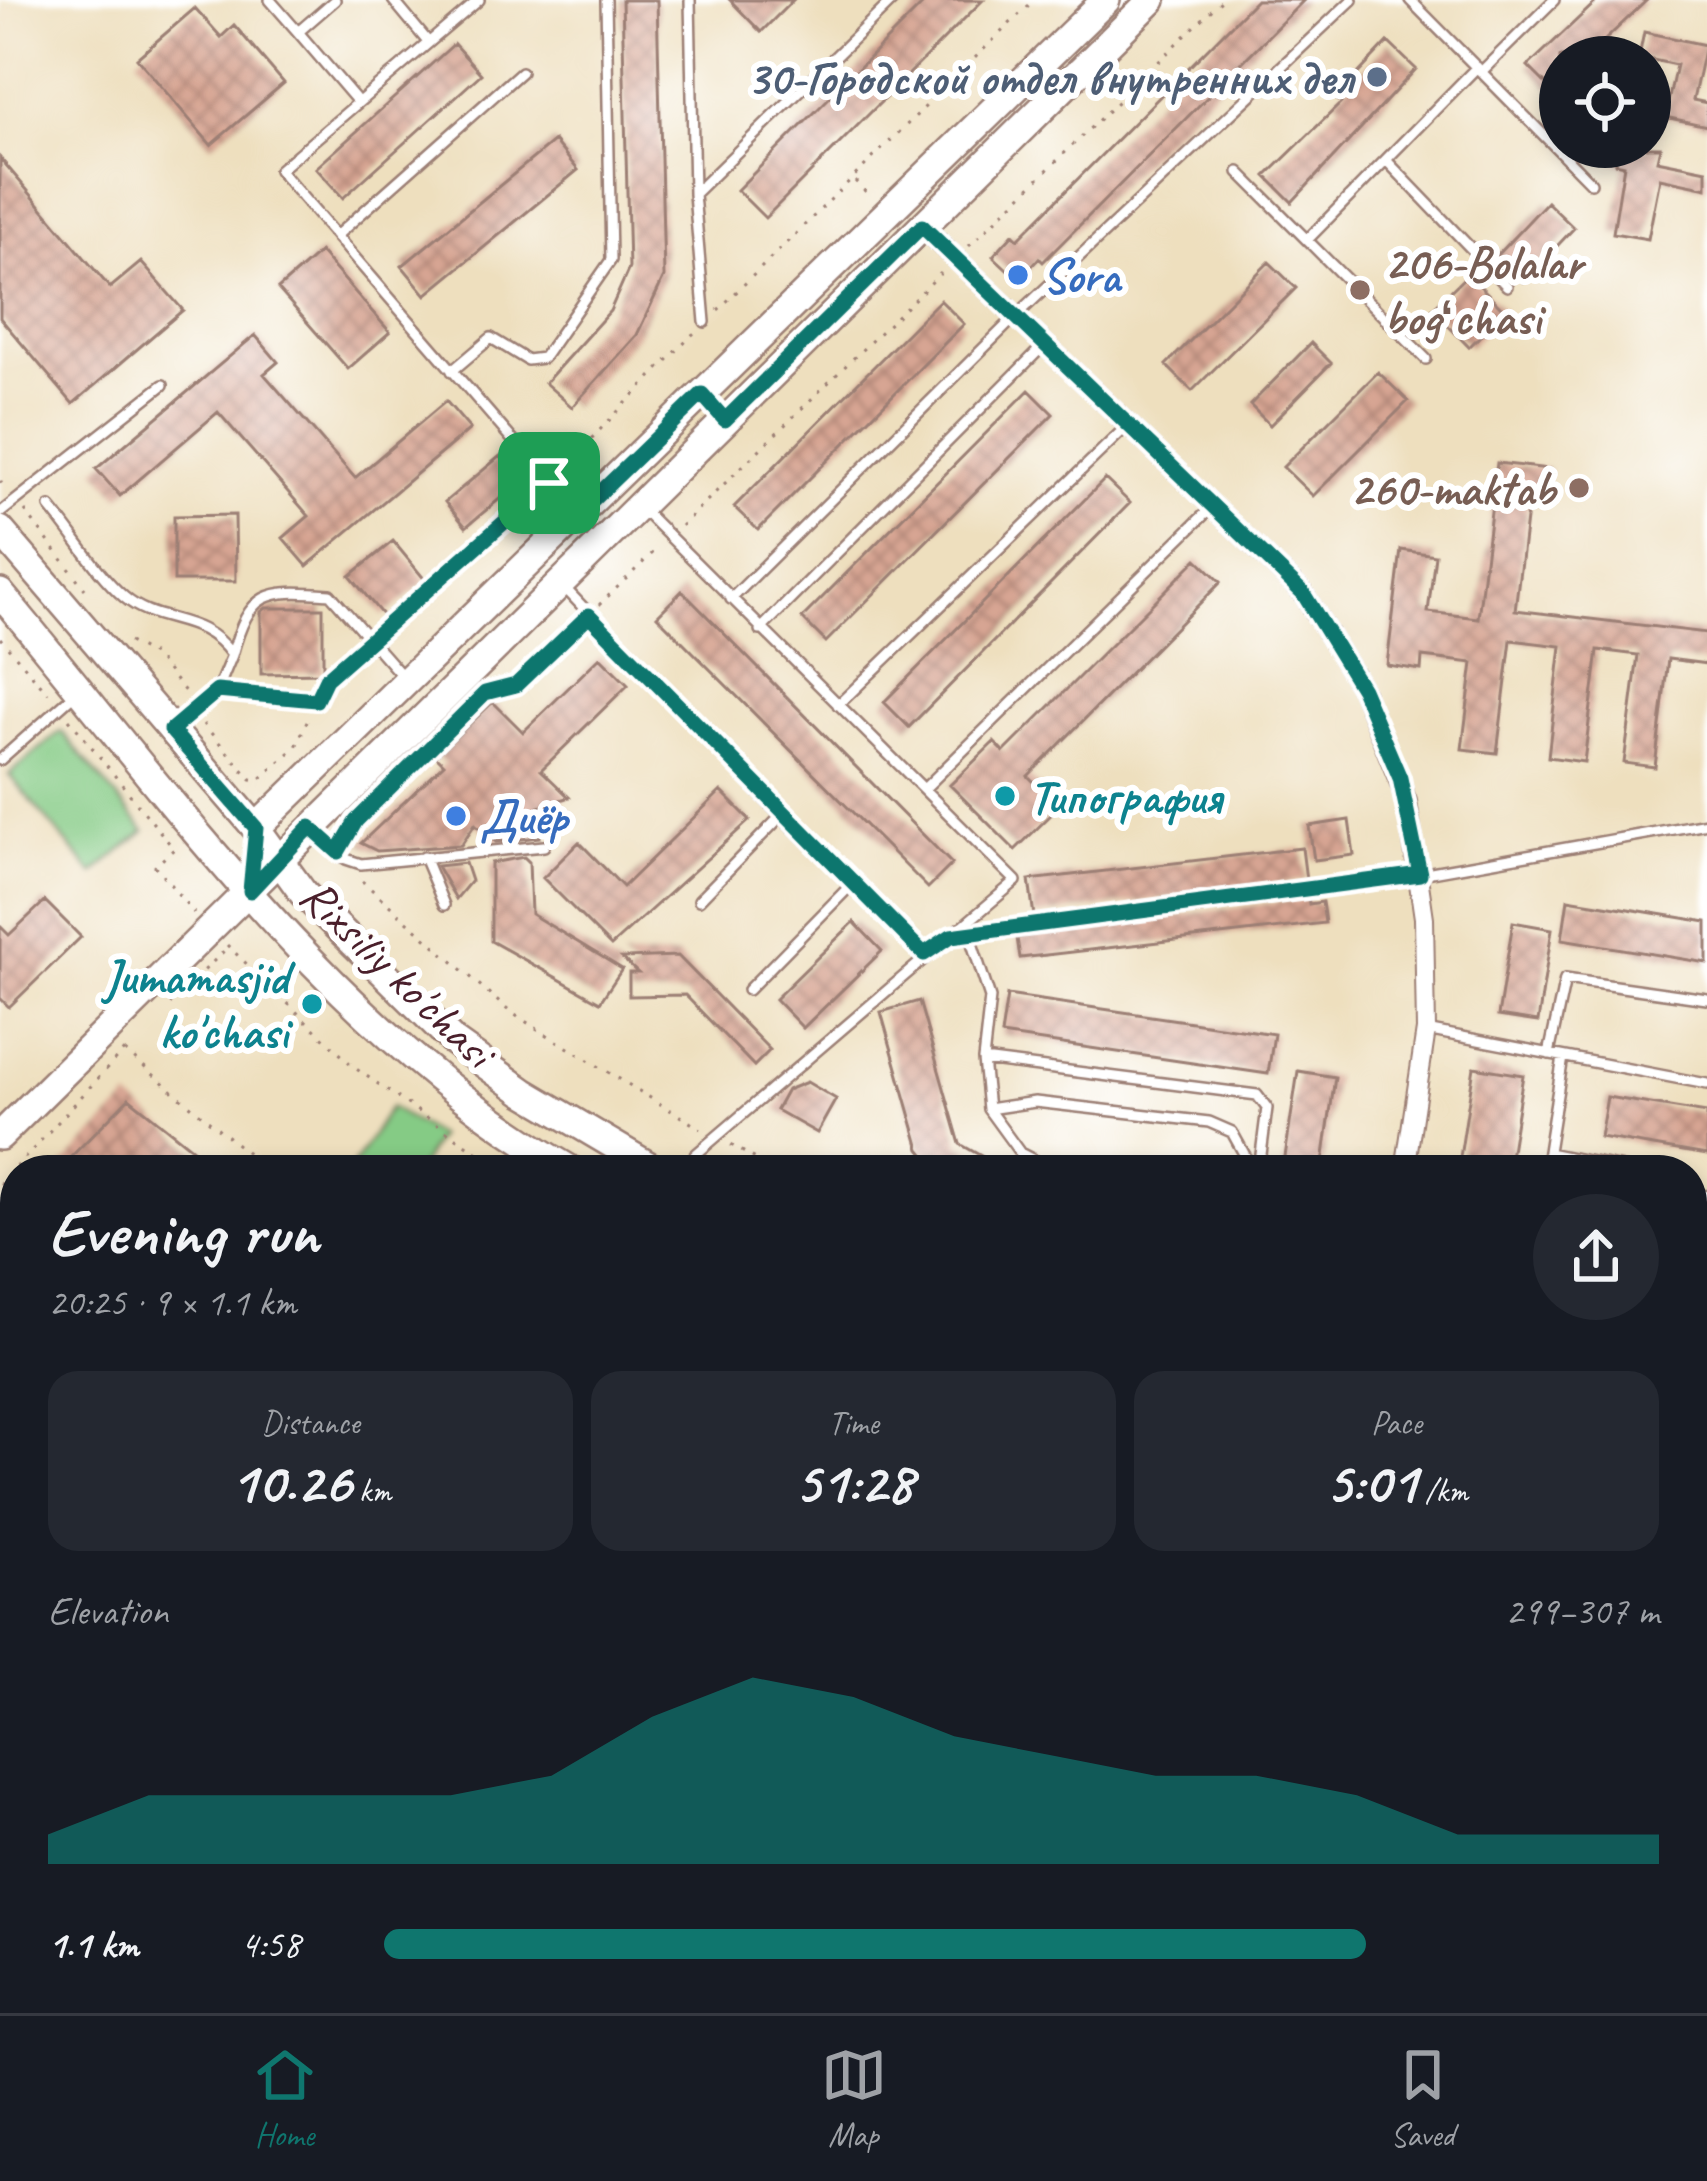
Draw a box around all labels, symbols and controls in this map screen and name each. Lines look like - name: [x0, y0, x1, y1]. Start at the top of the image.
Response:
- map controls: [1539, 36, 1671, 168]
- button: locate: [1539, 36, 1671, 168]
- place label: 30-Городской отдел внутренних дел: [747, 48, 1356, 108]
- marker: 30-Городской отдел внутренних дел: [1364, 64, 1390, 90]
- place label: 206-Bolalar bogʻchasi: [1384, 233, 1587, 348]
- place label: Sora: [1042, 246, 1123, 306]
- marker: Sora: [1005, 262, 1031, 288]
- marker: 206-Bolalar bogʻchasi: [1347, 277, 1373, 303]
- pin: [498, 432, 600, 534]
- icon: arrive: [516, 450, 582, 516]
- place label: 260-maktab: [1350, 459, 1559, 519]
- marker: 260-maktab: [1566, 475, 1592, 501]
- place label: Типография: [1029, 767, 1225, 827]
- marker: Типография: [992, 783, 1018, 809]
- place label: Диёр: [480, 787, 570, 847]
- marker: Диёр: [443, 803, 469, 829]
- street label: Rixsiliy ko'chasi: [288, 865, 511, 1084]
- place label: Jumamasjid ko'chasi: [101, 947, 296, 1062]
- marker: Jumamasjid ko'chasi: [299, 991, 325, 1017]
- text: Evening run: [48, 1191, 318, 1274]
- button: share: [1533, 1194, 1659, 1320]
- text: 20:25 · 9 × 1.1 km: [48, 1278, 296, 1327]
- text: Distance: [261, 1402, 360, 1444]
- text: Time: [828, 1402, 879, 1444]
- text: Pace: [1371, 1402, 1422, 1444]
- text: 10.26: [230, 1444, 351, 1520]
- text: 51:28: [794, 1444, 913, 1520]
- text: 5:01: [1325, 1444, 1417, 1520]
- text: km: [351, 1470, 391, 1512]
- text: /km: [1417, 1470, 1468, 1512]
- text: Elevation: [48, 1587, 168, 1636]
- text: 299–307 m: [1505, 1587, 1659, 1636]
- text: 1.1 km: [48, 1920, 139, 1969]
- text: 4:58: [240, 1920, 300, 1969]
- tab: Home: [252, 2042, 318, 2156]
- tab: Map: [821, 2042, 887, 2156]
- tab: Saved: [1390, 2042, 1456, 2156]

